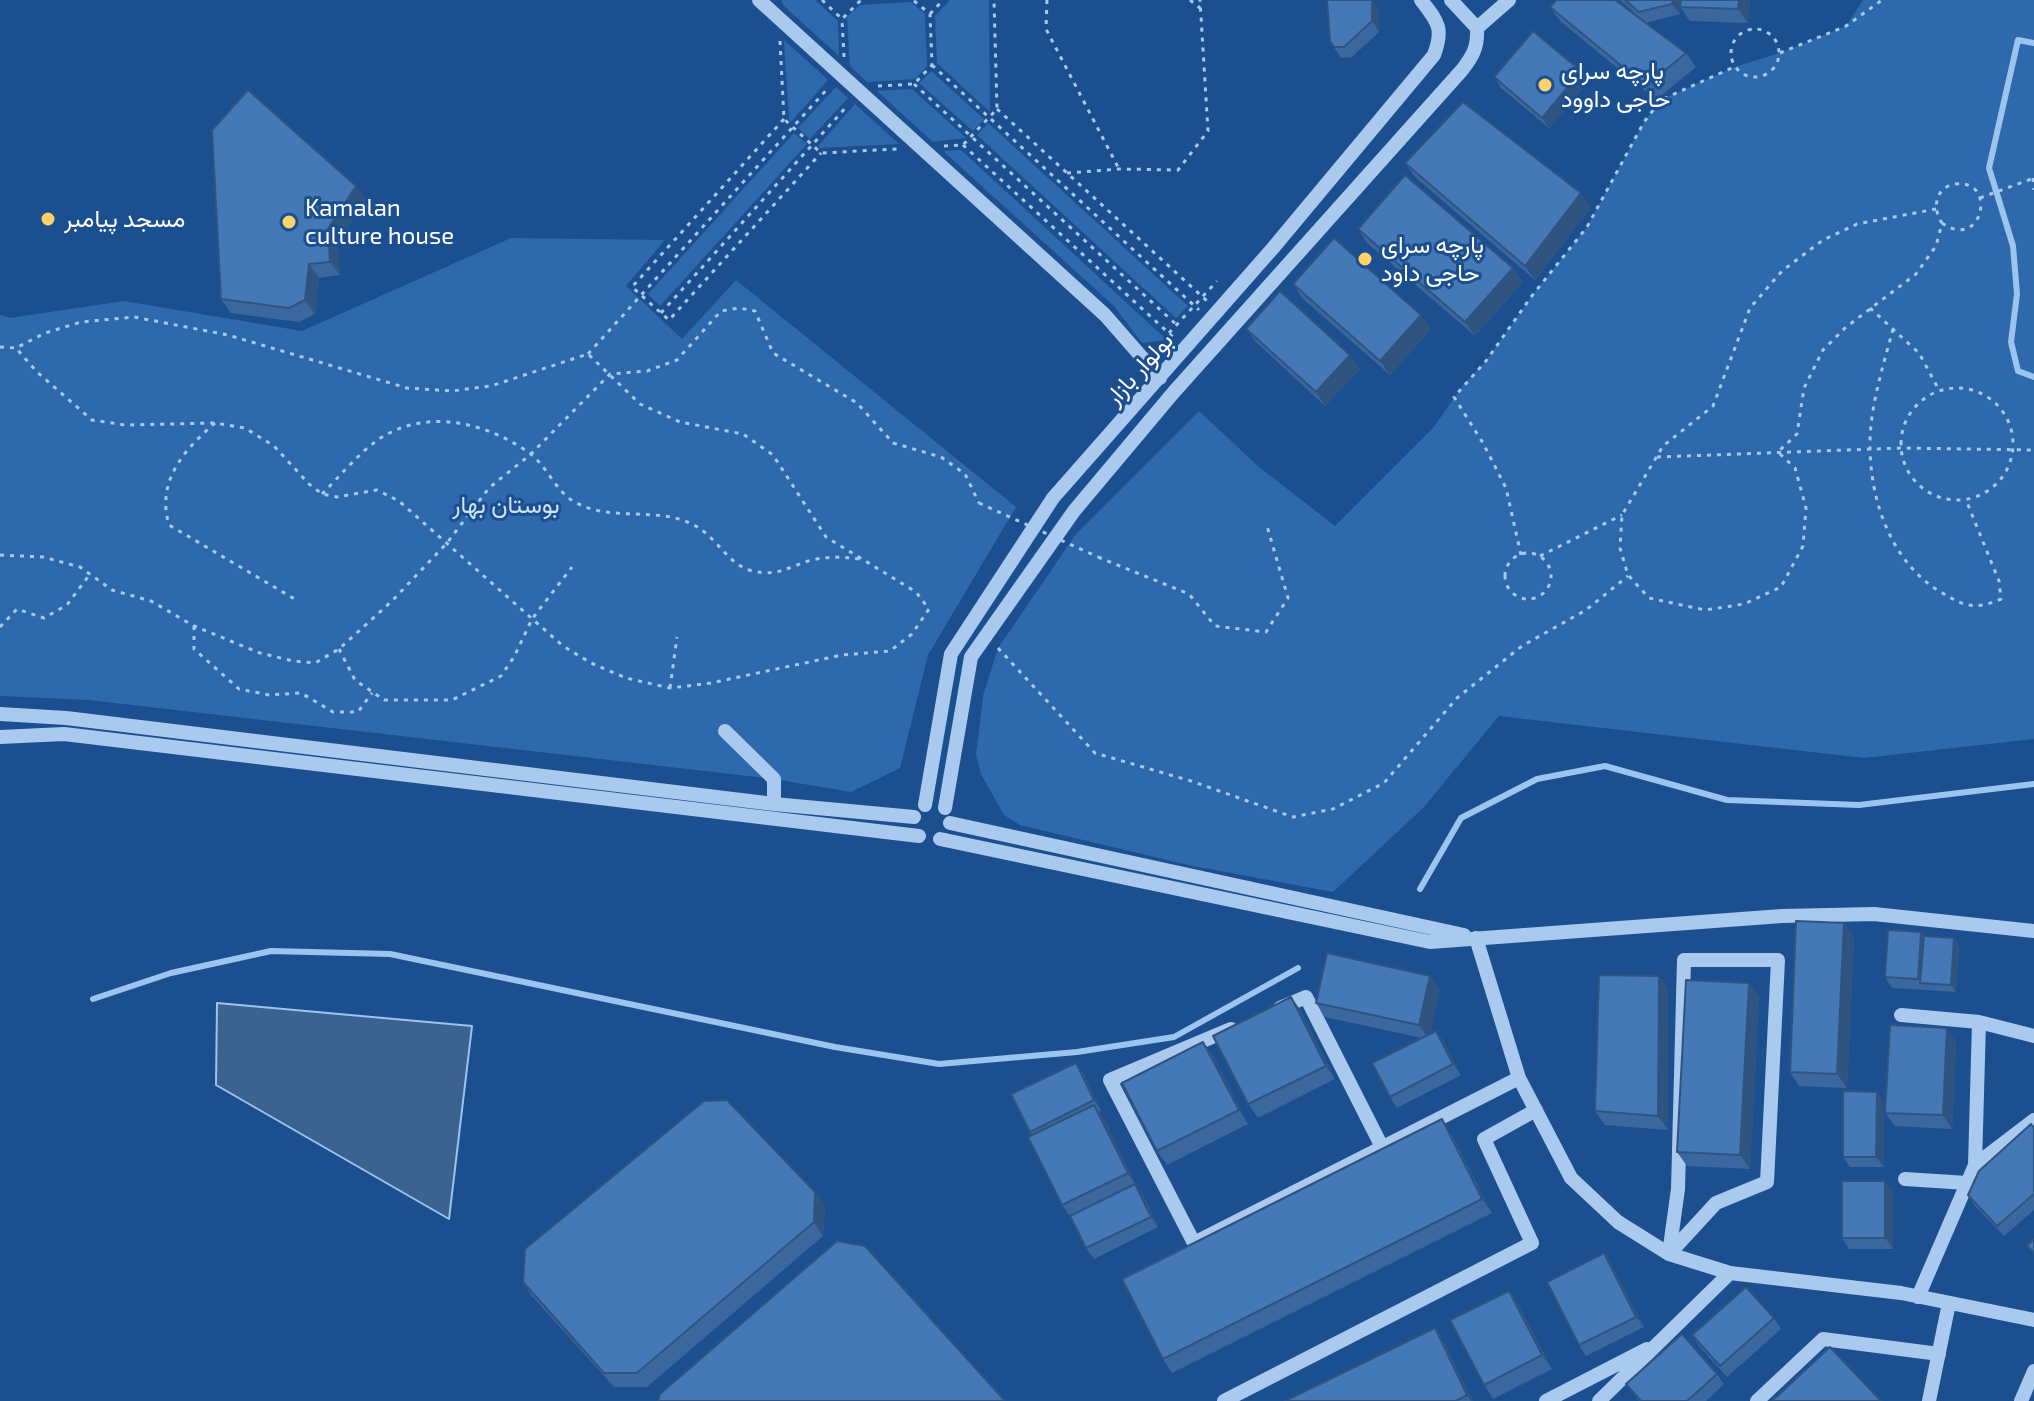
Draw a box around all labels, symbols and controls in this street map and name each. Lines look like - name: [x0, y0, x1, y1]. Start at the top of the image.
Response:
- place label: پارچه سرای حاجی داوود: [1561, 57, 1670, 113]
- marker: پارچه سرای حاجی داوود: [1536, 76, 1554, 94]
- place label: Kamalan culture house: [305, 194, 454, 250]
- place label: مسجد پیامبر: [64, 205, 185, 233]
- marker: مسجد پیامبر: [39, 210, 57, 228]
- marker: Kamalan culture house: [280, 213, 298, 231]
- place label: پارچه سرای حاجی داود: [1381, 231, 1484, 287]
- marker: پارچه سرای حاجی داود: [1356, 250, 1374, 268]
- street label: بولوار بازار: [1099, 327, 1179, 411]
- park label: بوستان بهار: [452, 491, 560, 519]

